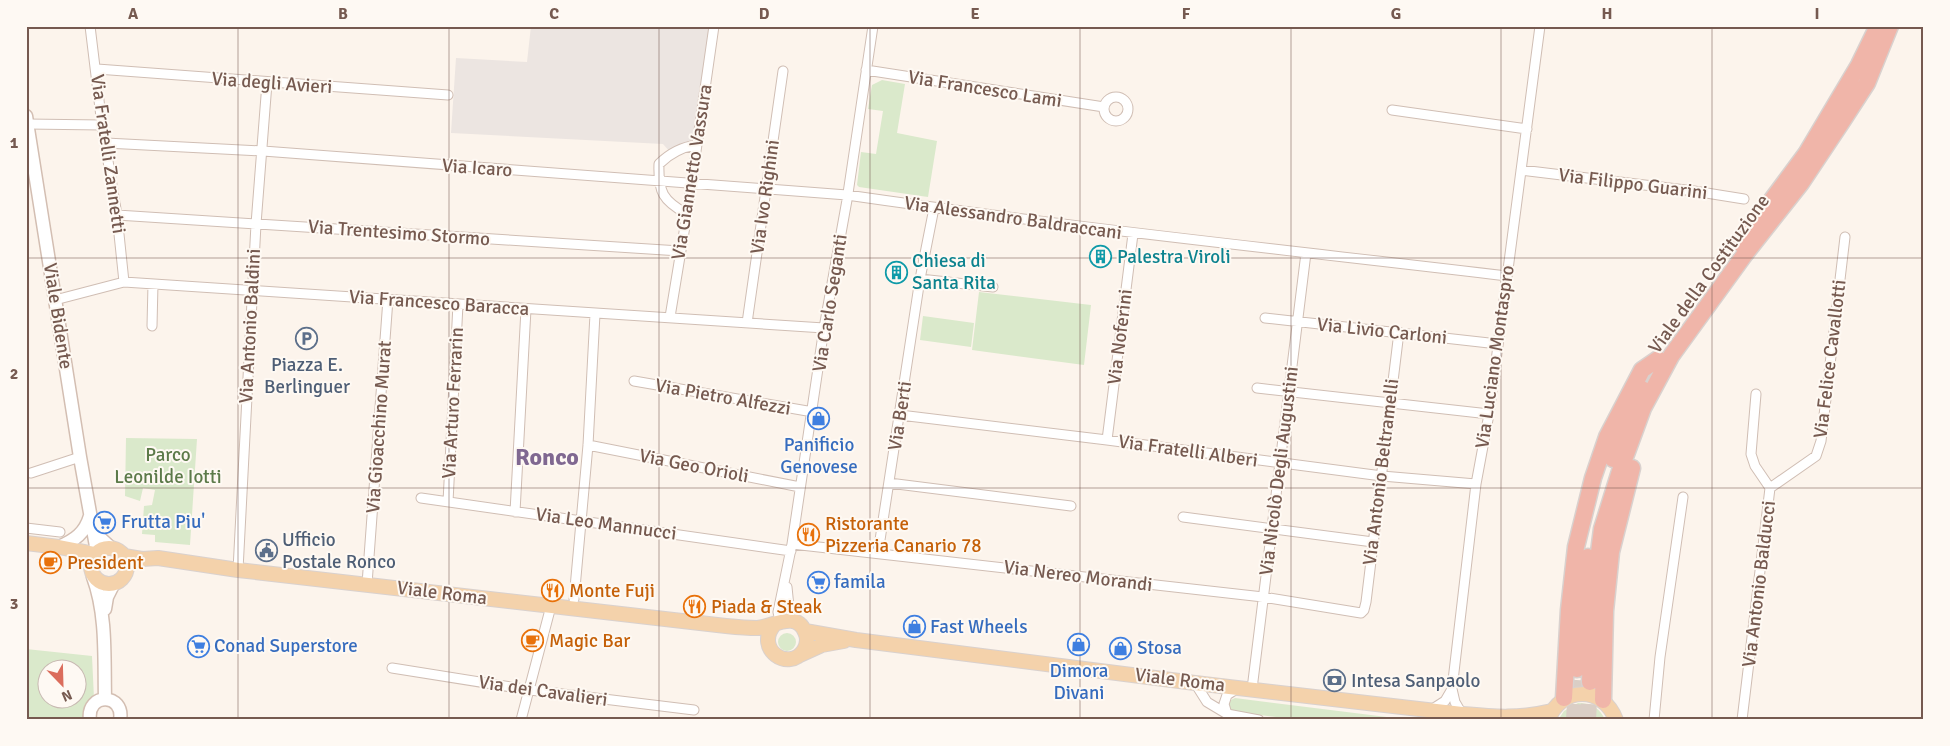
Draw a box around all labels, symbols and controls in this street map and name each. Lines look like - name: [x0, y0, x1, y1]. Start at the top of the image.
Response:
- text: A: [128, 4, 139, 24]
- text: B: [338, 4, 348, 24]
- text: C: [549, 4, 559, 24]
- text: D: [759, 4, 770, 24]
- text: E: [970, 4, 980, 24]
- text: F: [1182, 4, 1191, 24]
- text: G: [1391, 4, 1401, 24]
- text: H: [1602, 4, 1612, 24]
- text: I: [1814, 4, 1820, 24]
- street label: Via Francesco Lami: [906, 65, 1064, 113]
- street label: Via degli Avieri: [211, 67, 333, 99]
- street label: Via Fratelli Zannetti: [85, 73, 131, 235]
- street label: Via Giannetto Vassura: [666, 82, 718, 262]
- text: 1: [10, 133, 19, 153]
- street label: Via Ivo Righini: [745, 138, 785, 256]
- street label: Via Icaro: [441, 154, 513, 182]
- street label: Via Filippo Guarini: [1557, 163, 1709, 205]
- street label: Viale della Costituzione: [1643, 190, 1775, 358]
- street label: Via Alessandro Baldraccani: [903, 191, 1123, 245]
- street label: Via Trentesimo Stormo: [307, 215, 491, 251]
- street label: Via Carlo Seganti: [807, 232, 853, 374]
- building icon: Palestra Viroli: [1089, 245, 1113, 269]
- place label: Palestra Viroli: [1117, 245, 1231, 269]
- street label: Via Antonio Baldini: [234, 248, 266, 404]
- place label: Chiesa di Santa Rita: [912, 249, 996, 295]
- building icon: Chiesa di Santa Rita: [884, 260, 908, 284]
- street label: Viale Bidente: [38, 261, 78, 371]
- street label: Via Luciano Montaspro: [1470, 264, 1520, 450]
- street label: Via Felice Cavallotti: [1808, 278, 1852, 440]
- street label: Via Francesco Baracca: [348, 285, 530, 321]
- street label: Via Noferini: [1102, 288, 1138, 386]
- street label: Via Livio Carloni: [1316, 312, 1448, 350]
- parking icon: Piazza E. Berlinguer: [295, 327, 319, 351]
- street label: Via Arturo Ferrarin: [437, 327, 469, 479]
- street label: Via Gioacchino Murat: [361, 339, 397, 514]
- place label: Piazza E. Berlinguer: [264, 353, 350, 399]
- text: 2: [10, 364, 18, 384]
- street label: Via Nicolò Degli Augustini: [1254, 365, 1304, 577]
- street label: Via Pietro Alfezzi: [653, 373, 793, 421]
- street label: Via Antonio Beltramelli: [1358, 377, 1404, 567]
- street label: Via Berti: [883, 379, 917, 453]
- shop icon: Panificio Genovese: [807, 407, 831, 431]
- street label: Via Fratelli Alberi: [1117, 429, 1259, 473]
- place label: Panificio Genovese: [780, 433, 858, 479]
- district label: Ronco: [515, 442, 579, 472]
- park label: Parco Leonilde Iotti: [114, 443, 222, 489]
- street label: Via Geo Orioli: [637, 444, 751, 488]
- street label: Via Antonio Balducci: [1737, 499, 1781, 669]
- street label: Via Leo Mannucci: [534, 502, 678, 546]
- supermarket icon: Frutta Piu': [93, 510, 117, 534]
- place label: Frutta Piu': [121, 510, 205, 534]
- place label: Ristorante Pizzeria Canario 78: [825, 512, 981, 558]
- restaurant icon: Ristorante Pizzeria Canario 78: [797, 523, 821, 547]
- place label: Ufficio Postale Ronco: [282, 528, 396, 574]
- public building icon: Ufficio Postale Ronco: [254, 539, 278, 563]
- cafe icon: President: [39, 551, 63, 575]
- place label: President: [67, 551, 144, 575]
- street label: Via Nereo Morandi: [1002, 555, 1154, 597]
- supermarket icon: famila: [806, 570, 830, 594]
- place label: famila: [834, 570, 886, 594]
- street label: Viale Roma: [396, 576, 488, 610]
- restaurant icon: Monte Fuji: [541, 579, 565, 603]
- place label: Monte Fuji: [569, 579, 655, 603]
- text: 3: [10, 594, 18, 614]
- restaurant icon: Piada & Steak: [683, 595, 707, 619]
- place label: Piada & Steak: [711, 595, 823, 619]
- shop icon: Fast Wheels: [902, 615, 926, 639]
- place label: Fast Wheels: [930, 615, 1027, 639]
- cafe icon: Magic Bar: [521, 629, 545, 653]
- place label: Magic Bar: [549, 629, 630, 653]
- shop icon: Dimora Divani: [1067, 633, 1091, 657]
- supermarket icon: Conad Superstore: [186, 634, 210, 658]
- place label: Conad Superstore: [214, 634, 358, 658]
- shop icon: Stosa: [1109, 636, 1133, 660]
- place label: Stosa: [1137, 636, 1182, 660]
- north arrow: [38, 658, 88, 708]
- place label: Dimora Divani: [1050, 659, 1108, 705]
- street label: Viale Roma: [1134, 663, 1226, 697]
- bank icon: Intesa Sanpaolo: [1323, 669, 1347, 693]
- place label: Intesa Sanpaolo: [1351, 669, 1480, 693]
- street label: Via dei Cavalieri: [477, 670, 609, 712]
- text: N: [59, 686, 75, 705]

